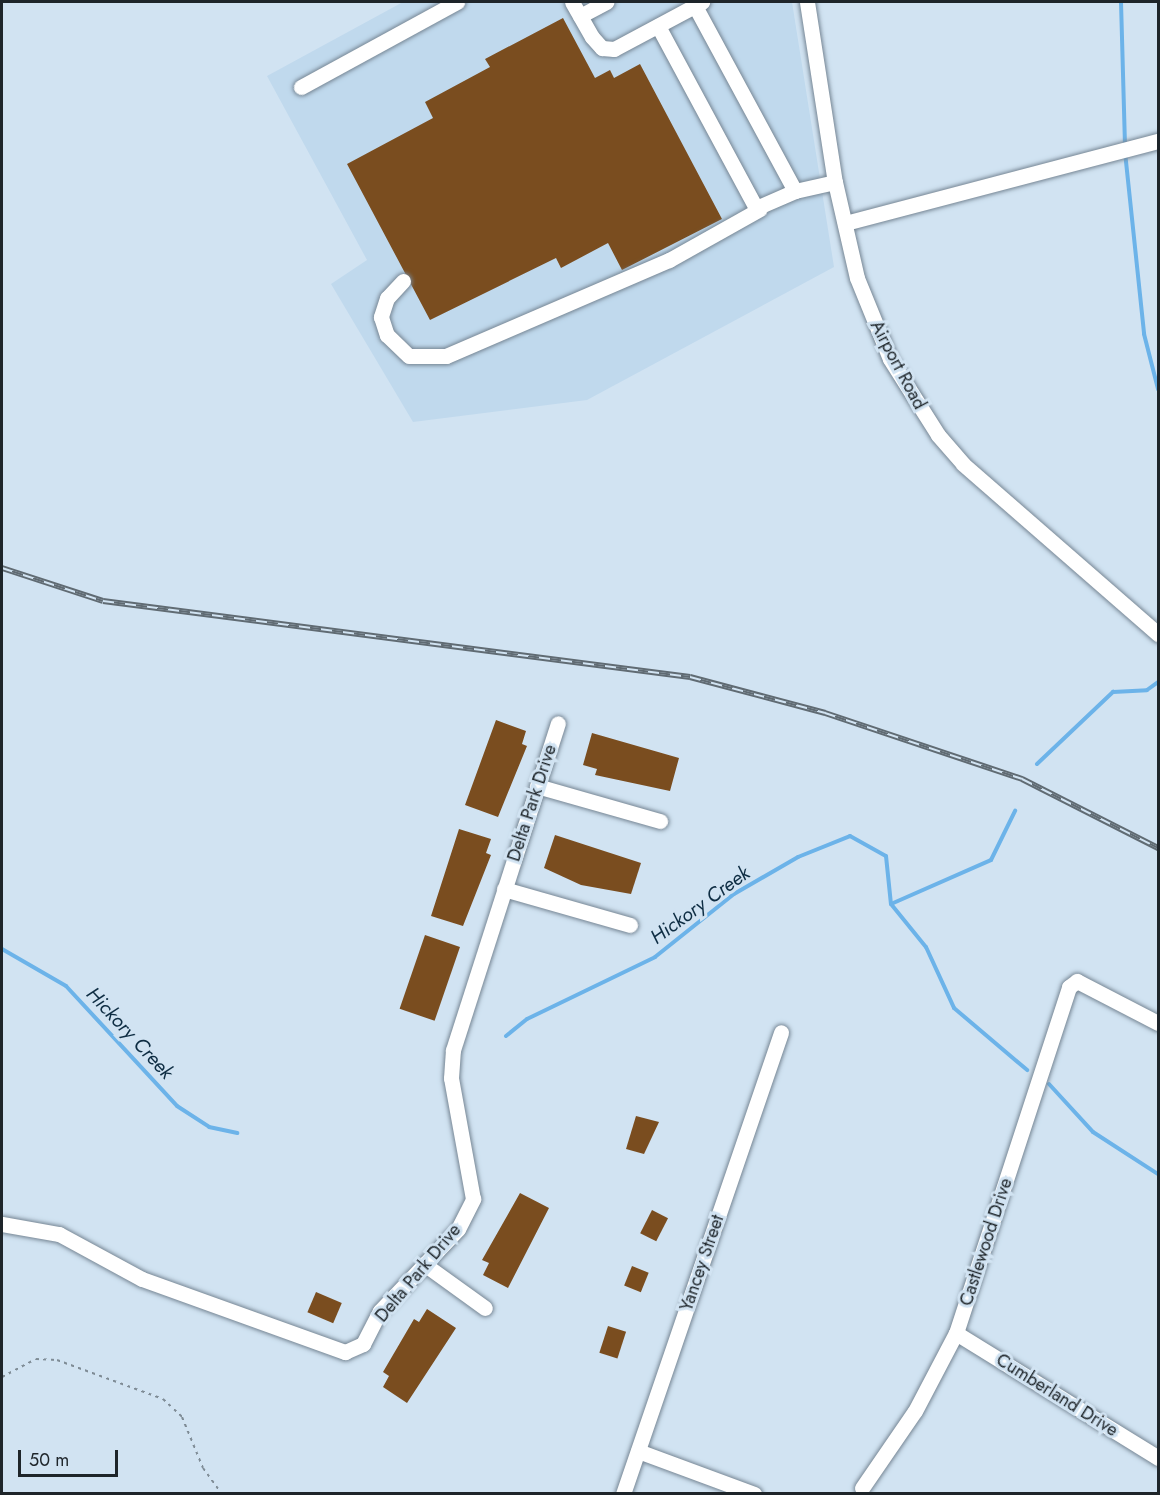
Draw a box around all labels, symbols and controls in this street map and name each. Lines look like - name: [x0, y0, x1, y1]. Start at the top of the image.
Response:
- street label: Airport Road: [866, 317, 930, 413]
- street label: Delta Park Drive: [503, 742, 561, 864]
- water label: Hickory Creek: [646, 861, 754, 949]
- water label: Hickory Creek: [81, 982, 179, 1084]
- street label: Castlewood Drive: [955, 1175, 1017, 1309]
- street label: Yancey Street: [675, 1212, 729, 1314]
- street label: Delta Park Drive: [371, 1220, 465, 1326]
- street label: Cumberland Drive: [992, 1349, 1122, 1441]
- scale bar: [21, 1438, 122, 1476]
- text: 50 m: [29, 1447, 69, 1473]

